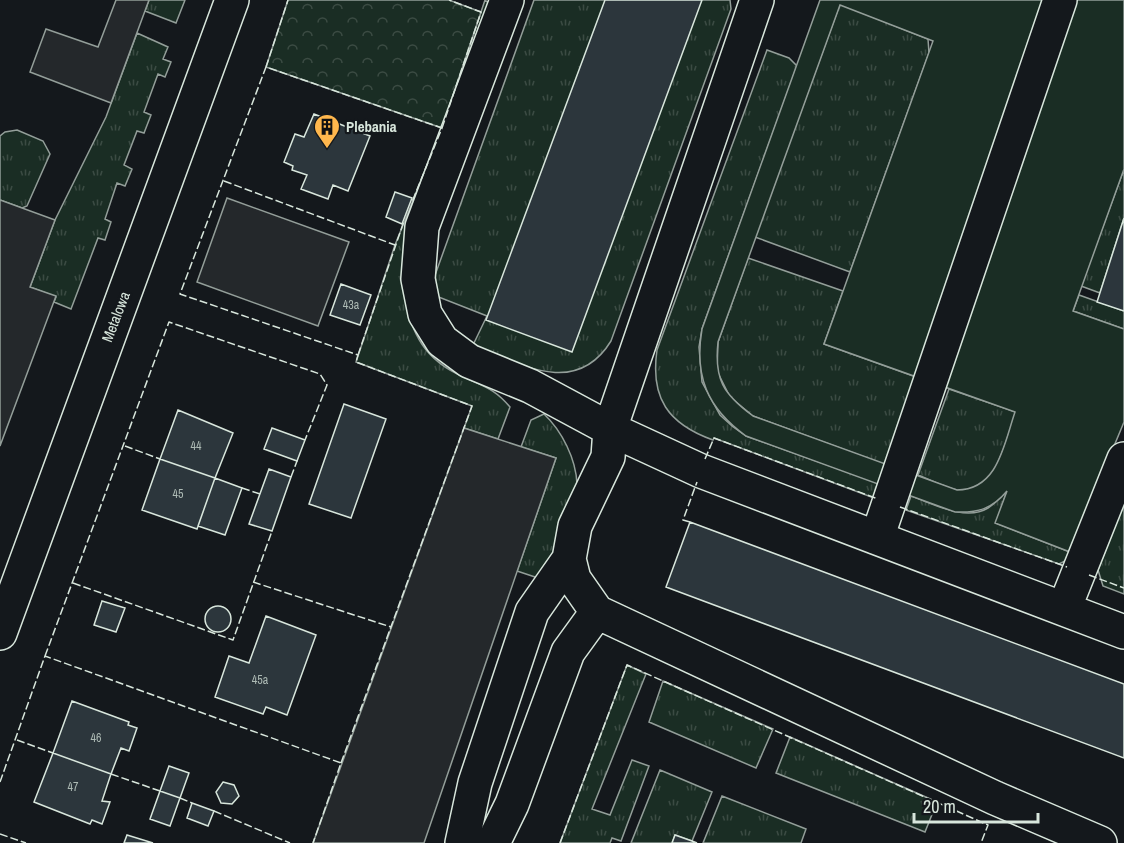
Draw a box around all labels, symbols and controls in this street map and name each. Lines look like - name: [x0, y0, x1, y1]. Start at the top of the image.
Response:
- building icon: Plebania: [312, 112, 342, 150]
- place label: Plebania: [346, 116, 397, 137]
- street label: Metalowa: [96, 288, 135, 345]
- house number: 43a: [343, 297, 360, 313]
- house number: 44: [191, 438, 202, 454]
- house number: 45: [173, 486, 184, 502]
- house number: 45a: [252, 672, 269, 688]
- house number: 46: [91, 730, 101, 746]
- house number: 47: [68, 779, 79, 795]
- scale bar: [914, 786, 1038, 824]
- text: 20 m: [923, 794, 956, 819]

